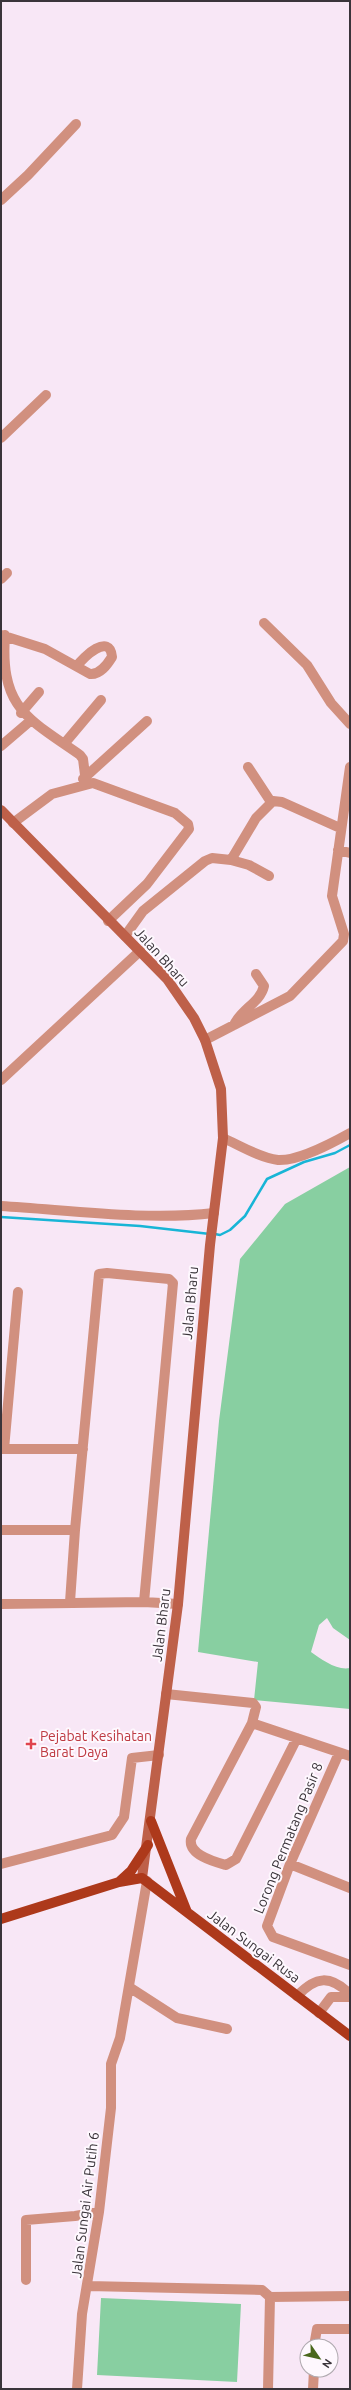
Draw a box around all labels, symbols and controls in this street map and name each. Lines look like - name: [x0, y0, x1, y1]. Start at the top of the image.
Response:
- street label: Jalan Bharu: [131, 924, 193, 990]
- street label: Jalan Bharu: [179, 1266, 201, 1340]
- street label: Jalan Bharu: [149, 1588, 173, 1662]
- place label: Pejabat Kesihatan Barat Daya: [40, 1728, 152, 1760]
- marker: Pejabat Kesihatan Barat Daya: [25, 1738, 37, 1750]
- street label: Lorong Permatang Pasir 8: [250, 1760, 326, 1916]
- street label: Jalan Sungai Rusa: [205, 1906, 303, 1986]
- street label: Jalan Sungai Air Putih 6: [68, 2131, 102, 2279]
- north arrow: [299, 2338, 339, 2378]
- text: N: [320, 2357, 335, 2370]

